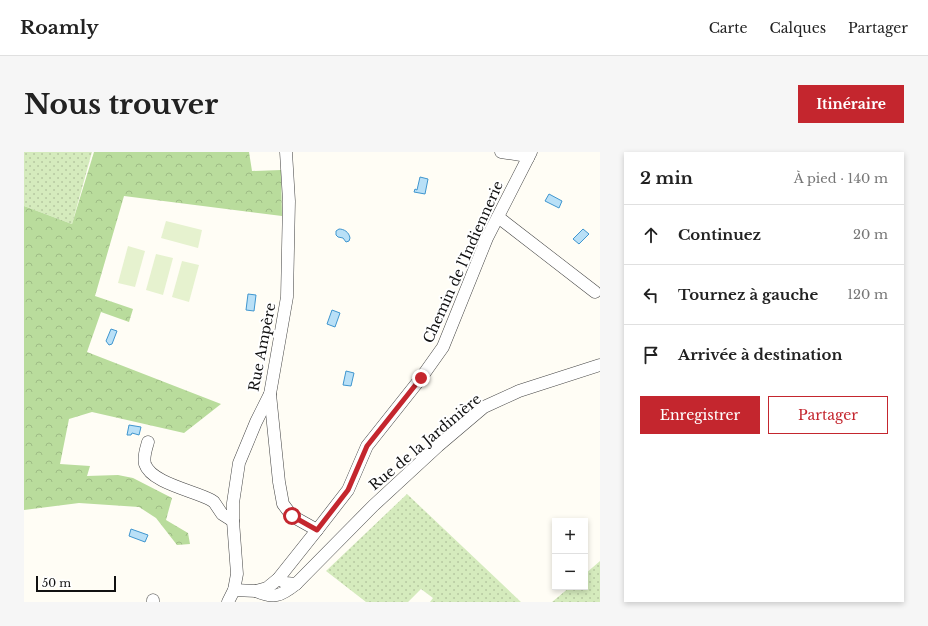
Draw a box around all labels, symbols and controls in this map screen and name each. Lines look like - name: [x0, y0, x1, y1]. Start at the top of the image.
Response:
- text: Roamly: [20, 16, 99, 39]
- text: Carte: [709, 19, 748, 37]
- text: Calques: [770, 19, 826, 37]
- text: Partager: [848, 19, 908, 37]
- button: Itinéraire: [798, 85, 904, 123]
- text: Nous trouver: [24, 87, 218, 122]
- text: 2 min: [640, 168, 693, 189]
- text: À pied · 140 m: [794, 170, 888, 187]
- street label: Chemin de l'Indiennerie: [419, 178, 507, 346]
- icon: ahead: [640, 224, 662, 246]
- text: Continuez: [678, 225, 761, 244]
- text: 20 m: [853, 226, 888, 243]
- icon: left: [640, 284, 662, 306]
- text: Tournez à gauche: [678, 285, 818, 304]
- text: 120 m: [847, 286, 888, 303]
- street label: Rue Ampère: [245, 301, 279, 393]
- icon: arrive: [640, 344, 662, 366]
- text: Arrivée à destination: [678, 345, 842, 364]
- route end: [412, 369, 430, 387]
- street label: Rue de la Jardinière: [365, 390, 485, 494]
- button: Enregistrer: [640, 396, 760, 434]
- button: Partager: [768, 396, 888, 434]
- route start: [283, 507, 301, 525]
- map controls: [552, 518, 588, 590]
- button: +: [552, 518, 588, 554]
- button: −: [552, 554, 588, 590]
- scale bar: [36, 574, 116, 593]
- text: 50 m: [42, 576, 71, 590]

